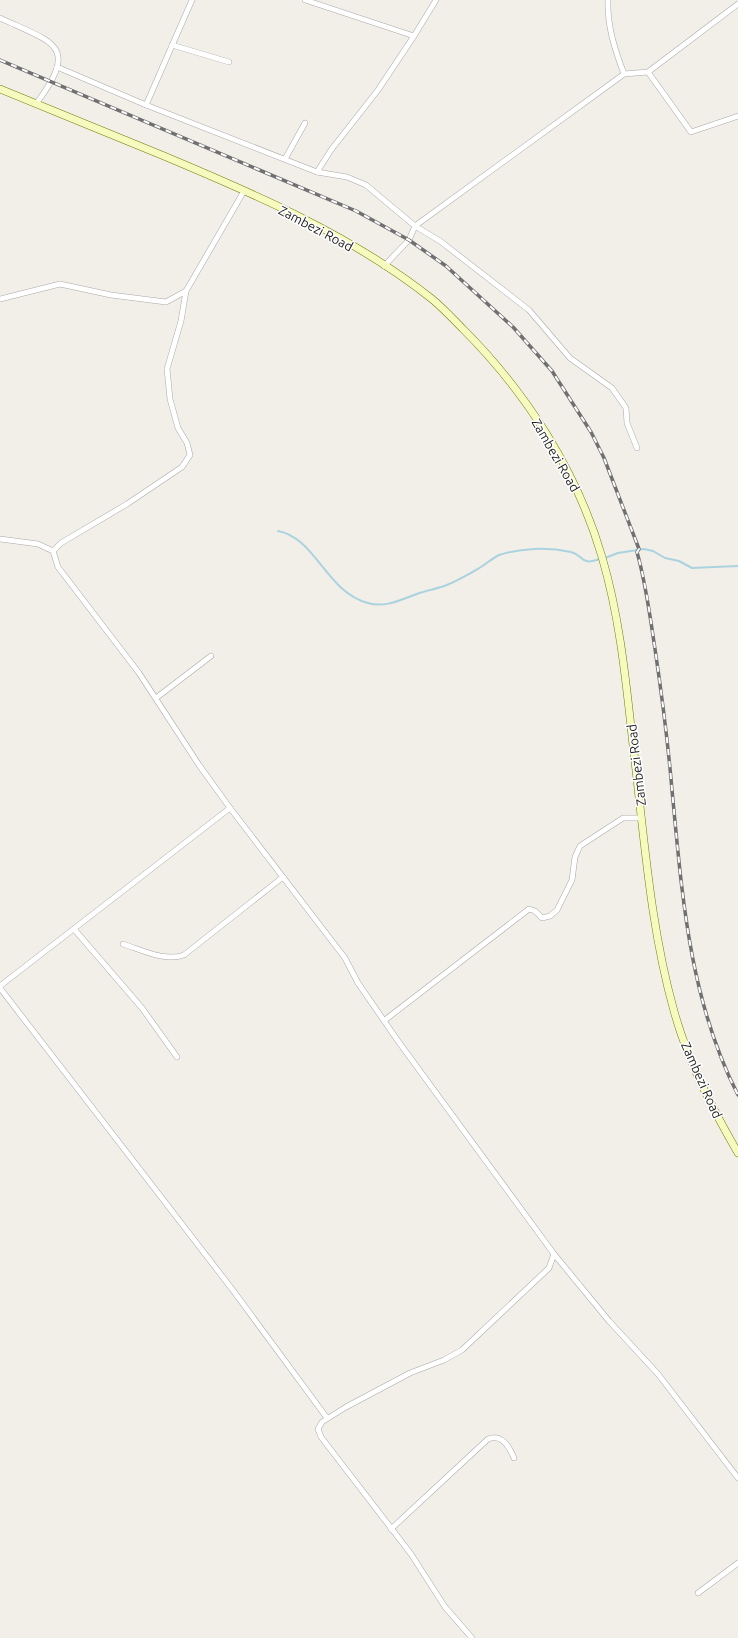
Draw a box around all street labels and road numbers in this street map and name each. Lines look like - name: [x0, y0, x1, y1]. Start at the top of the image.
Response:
- street label: Zambezi Road: [276, 203, 356, 253]
- street label: Zambezi Road: [529, 416, 583, 494]
- street label: Zambezi Road: [624, 723, 648, 807]
- street label: Zambezi Road: [679, 1040, 725, 1120]

